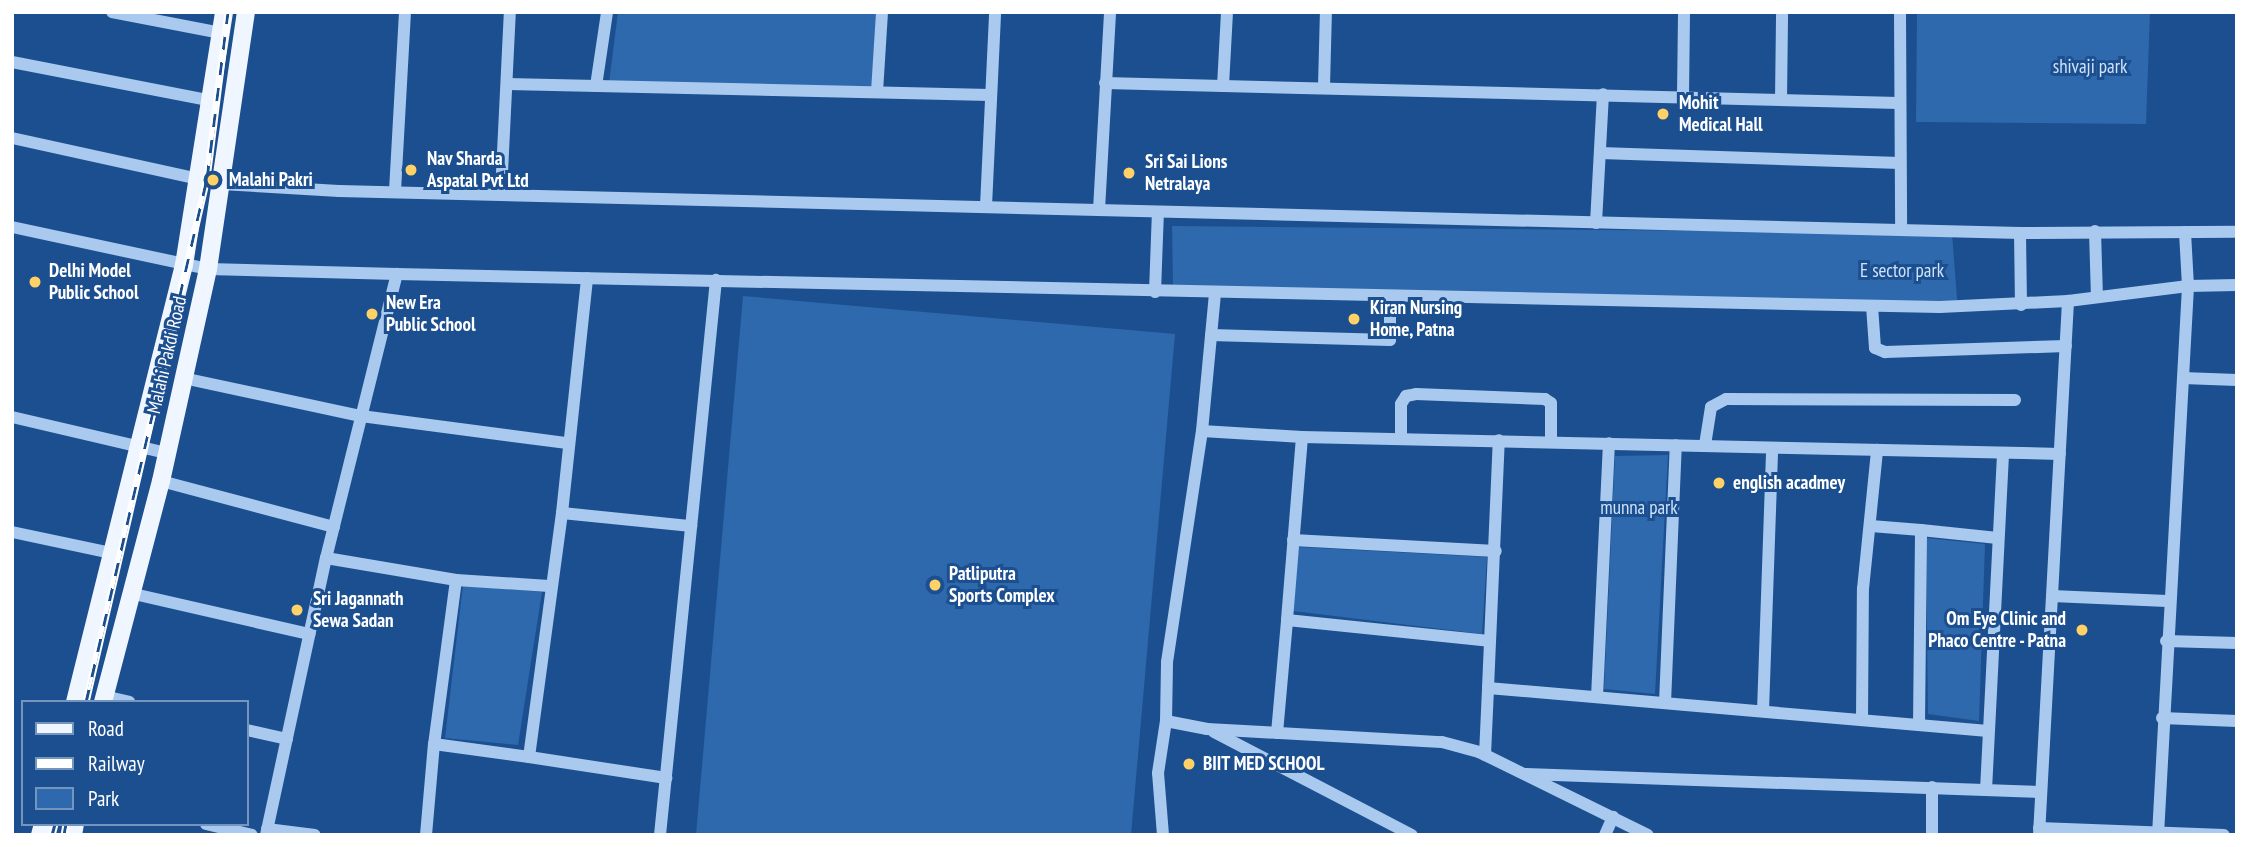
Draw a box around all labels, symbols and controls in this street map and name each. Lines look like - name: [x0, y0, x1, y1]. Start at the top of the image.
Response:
- park label: shivaji park: [2053, 56, 2127, 78]
- place label: Mohit Medical Hall: [1679, 92, 1763, 136]
- marker: Mohit Medical Hall: [1653, 104, 1673, 124]
- place label: Nav Sharda Aspatal Pvt Ltd: [427, 148, 529, 192]
- place label: Sri Sai Lions Netralaya: [1145, 151, 1227, 195]
- marker: Nav Sharda Aspatal Pvt Ltd: [401, 160, 421, 180]
- marker: Sri Sai Lions Netralaya: [1119, 163, 1139, 183]
- place label: Malahi Pakri: [229, 169, 313, 191]
- marker: Malahi Pakri: [203, 170, 223, 190]
- place label: Delhi Model Public School: [49, 260, 139, 304]
- park label: E sector park: [1860, 260, 1944, 282]
- marker: Delhi Model Public School: [27, 274, 43, 290]
- place label: New Era Public School: [386, 292, 476, 336]
- street label: Malahi Pakdi Road: [142, 294, 192, 416]
- place label: Kiran Nursing Home, Patna: [1370, 297, 1462, 341]
- marker: New Era Public School: [364, 306, 380, 322]
- marker: Kiran Nursing Home, Patna: [1344, 309, 1364, 329]
- place label: english acadmey: [1733, 472, 1845, 494]
- marker: english acadmey: [1711, 475, 1727, 491]
- park label: munna park: [1600, 497, 1678, 519]
- place label: Patliputra Sports Complex: [949, 563, 1055, 607]
- marker: Patliputra Sports Complex: [927, 577, 943, 593]
- place label: Sri Jagannath Sewa Sadan: [313, 588, 404, 632]
- marker: Sri Jagannath Sewa Sadan: [287, 600, 307, 620]
- place label: Om Eye Clinic and Phaco Centre - Patna: [1926, 608, 2066, 652]
- marker: Om Eye Clinic and Phaco Centre - Patna: [2072, 620, 2092, 640]
- legend: [21, 700, 248, 826]
- text: Road: [88, 715, 124, 742]
- text: Railway: [88, 750, 145, 777]
- place label: BIIT MED SCHOOL: [1203, 753, 1325, 775]
- marker: BIIT MED SCHOOL: [1181, 756, 1197, 772]
- text: Park: [88, 785, 119, 812]

